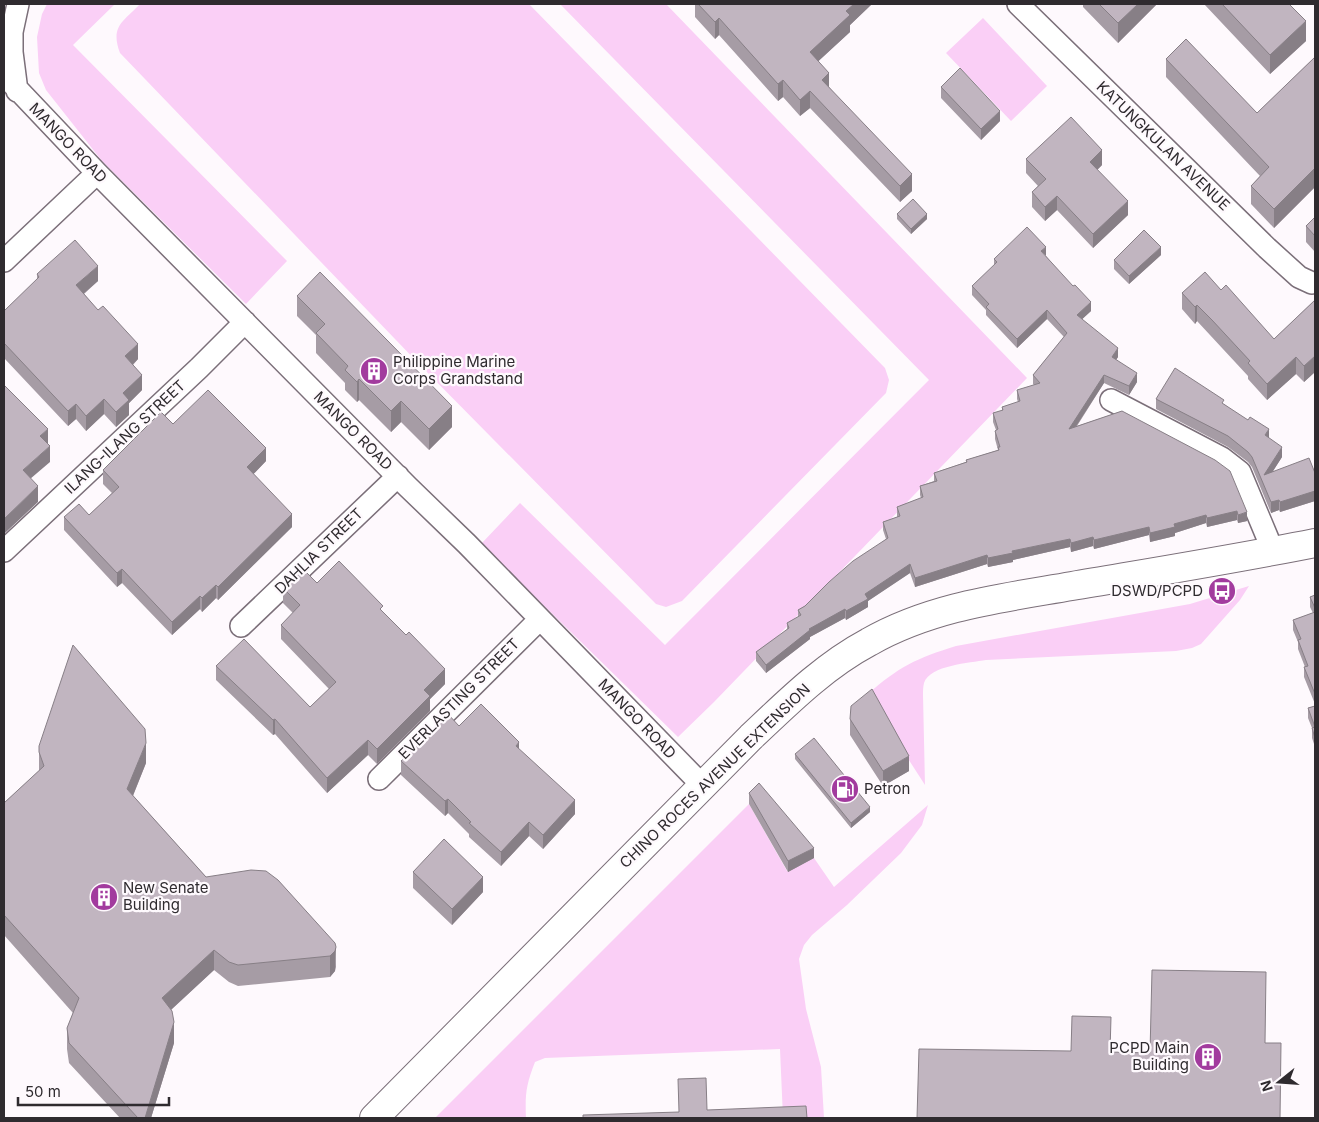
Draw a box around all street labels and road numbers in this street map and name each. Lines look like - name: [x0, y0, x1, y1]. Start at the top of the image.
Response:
- street label: KATUNGKULAN AVENUE: [1093, 77, 1234, 214]
- street label: MANGO ROAD: [25, 99, 111, 187]
- street label: ILANG-ILANG STREET: [60, 376, 189, 498]
- street label: MANGO ROAD: [310, 387, 397, 474]
- street label: DAHLIA STREET: [270, 504, 367, 598]
- street label: EVERLASTING STREET: [394, 634, 523, 763]
- street label: MANGO ROAD: [594, 675, 680, 763]
- street label: CHINO ROCES AVENUE EXTENSION: [615, 679, 814, 872]

